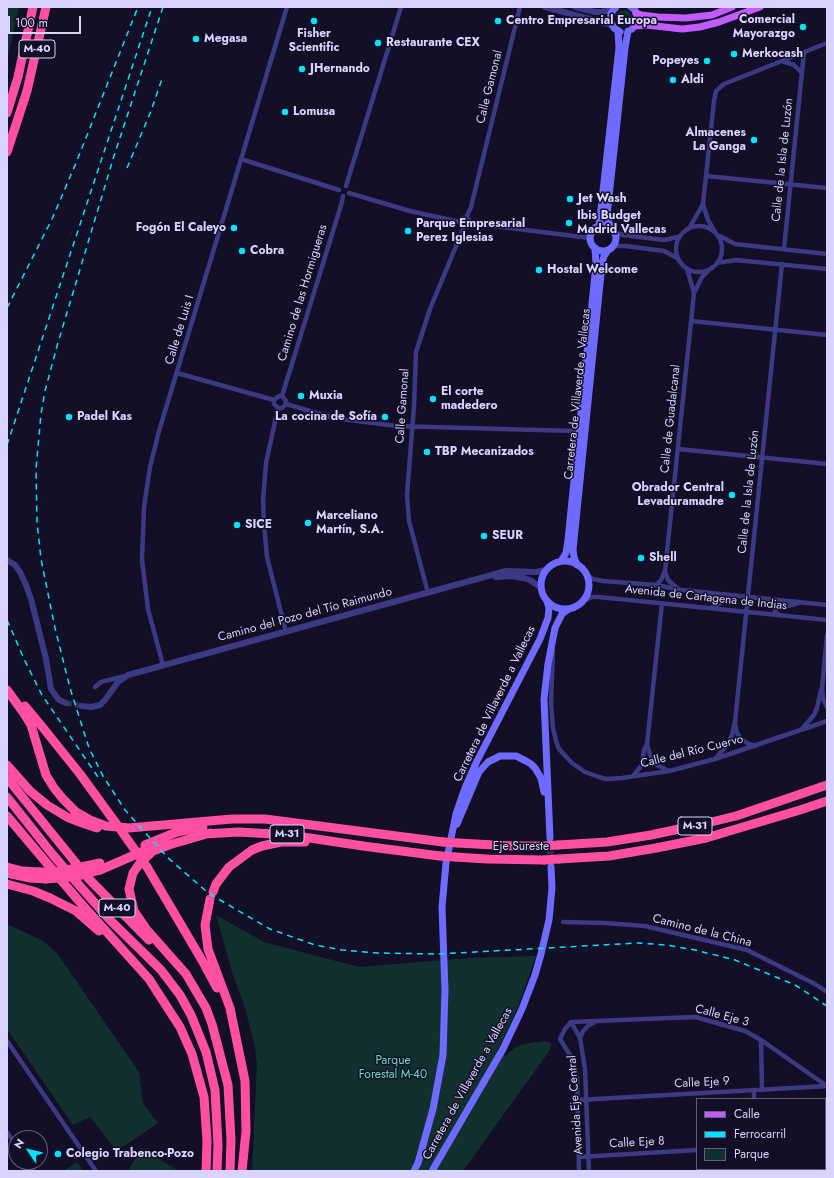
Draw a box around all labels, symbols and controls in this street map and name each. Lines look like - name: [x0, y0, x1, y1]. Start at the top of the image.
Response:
- scale bar: [10, 8, 83, 34]
- place label: Comercial Mayorazgo: [733, 13, 795, 41]
- text: 100 m: [15, 14, 48, 32]
- place label: Centro Empresarial Europa: [506, 14, 657, 28]
- marker: Fisher Scientific: [309, 16, 319, 26]
- marker: Centro Empresarial Europa: [493, 16, 503, 26]
- marker: Comercial Mayorazgo: [798, 22, 808, 32]
- place label: Fisher Scientific: [288, 27, 340, 55]
- place label: Megasa: [204, 32, 247, 46]
- marker: Megasa: [191, 34, 201, 44]
- place label: Restaurante CEX: [386, 36, 480, 50]
- marker: Restaurante CEX: [373, 38, 383, 48]
- road number: M-40: [19, 40, 55, 58]
- place label: Merkocash: [742, 47, 803, 61]
- street label: Calle Gamonal: [474, 49, 506, 125]
- marker: Merkocash: [729, 49, 739, 59]
- place label: Popeyes: [652, 54, 699, 68]
- marker: Popeyes: [702, 56, 712, 66]
- place label: JHernando: [310, 62, 370, 76]
- marker: JHernando: [297, 64, 307, 74]
- place label: Aldi: [681, 73, 704, 87]
- marker: Aldi: [668, 75, 678, 85]
- street label: Calle de la Isla de Luzón: [769, 97, 797, 223]
- place label: Lomusa: [293, 105, 335, 119]
- marker: Lomusa: [280, 107, 290, 117]
- place label: Almacenes La Ganga: [686, 126, 746, 154]
- marker: Almacenes La Ganga: [749, 135, 759, 145]
- place label: Jet Wash: [578, 192, 627, 206]
- marker: Jet Wash: [565, 194, 575, 204]
- place label: Ibis Budget Madrid Vallecas: [577, 209, 666, 237]
- place label: Parque Empresarial Perez Iglesias: [416, 217, 525, 245]
- marker: Ibis Budget Madrid Vallecas: [564, 218, 574, 228]
- place label: Fogón El Caleyo: [136, 221, 226, 235]
- marker: Fogón El Caleyo: [229, 223, 239, 233]
- street label: Camino de las Hormigueras: [275, 223, 331, 363]
- marker: Parque Empresarial Perez Iglesias: [403, 226, 413, 236]
- place label: Cobra: [250, 244, 284, 258]
- marker: Cobra: [237, 246, 247, 256]
- place label: Hostal Welcome: [547, 263, 638, 277]
- marker: Hostal Welcome: [534, 265, 544, 275]
- street label: Calle de Luis I: [163, 294, 197, 366]
- street label: Carretera de Villaverde a Vallecas: [562, 308, 594, 480]
- street label: Calle de Guadalcanal: [658, 364, 684, 474]
- street label: Calle Gamonal: [393, 368, 413, 444]
- place label: El corte madedero: [441, 385, 498, 413]
- place label: Muxia: [309, 389, 343, 403]
- marker: Muxia: [296, 391, 306, 401]
- marker: El corte madedero: [428, 394, 438, 404]
- place label: Padel Kas: [77, 410, 132, 424]
- place label: La cocina de Sofía: [275, 410, 377, 424]
- marker: Padel Kas: [64, 412, 74, 422]
- marker: La cocina de Sofía: [380, 412, 390, 422]
- street label: Calle de la Isla de Luzón: [735, 429, 763, 555]
- place label: TBP Mecanizados: [435, 445, 534, 459]
- marker: TBP Mecanizados: [422, 447, 432, 457]
- place label: Obrador Central Levaduramadre: [632, 481, 724, 509]
- marker: Obrador Central Levaduramadre: [727, 490, 737, 500]
- place label: Marceliano Martín, S.A.: [316, 509, 384, 537]
- place label: SICE: [245, 518, 272, 532]
- marker: Marceliano Martín, S.A.: [303, 518, 313, 528]
- marker: SICE: [232, 520, 242, 530]
- place label: SEUR: [492, 529, 523, 543]
- marker: SEUR: [479, 531, 489, 541]
- place label: Shell: [649, 551, 677, 565]
- marker: Shell: [636, 553, 646, 563]
- street label: Avenida de Cartagena de Indias: [624, 582, 788, 614]
- street label: Camino del Pozo del Tío Raimundo: [216, 585, 394, 645]
- street label: Carretera de Villaverde a Vallecas: [451, 624, 539, 784]
- street label: Calle del Río Cuervo: [639, 732, 745, 772]
- road number: M-31: [678, 817, 712, 835]
- road number: M-31: [270, 825, 304, 843]
- street label: Eje Sureste: [493, 840, 549, 854]
- road number: M-40: [99, 899, 135, 917]
- street label: Camino de la China: [651, 912, 753, 950]
- street label: Calle Eje 3: [693, 1002, 751, 1030]
- street label: Carretera de Villaverde a Vallecas: [420, 1005, 516, 1163]
- park label: Parque Forestal M-40: [359, 1054, 427, 1082]
- street label: Avenida Eje Central: [565, 1055, 587, 1155]
- street label: Calle Eje 9: [674, 1074, 730, 1092]
- legend: [696, 1098, 826, 1170]
- text: Calle: [734, 1105, 760, 1123]
- text: Ferrocarril: [734, 1125, 786, 1143]
- north arrow: [8, 1130, 48, 1170]
- street label: Calle Eje 8: [609, 1134, 665, 1152]
- text: N: [10, 1136, 28, 1152]
- text: Parque: [734, 1145, 769, 1163]
- place label: Colegio Trabenco-Pozo: [66, 1147, 194, 1161]
- marker: Colegio Trabenco-Pozo: [53, 1149, 63, 1159]

